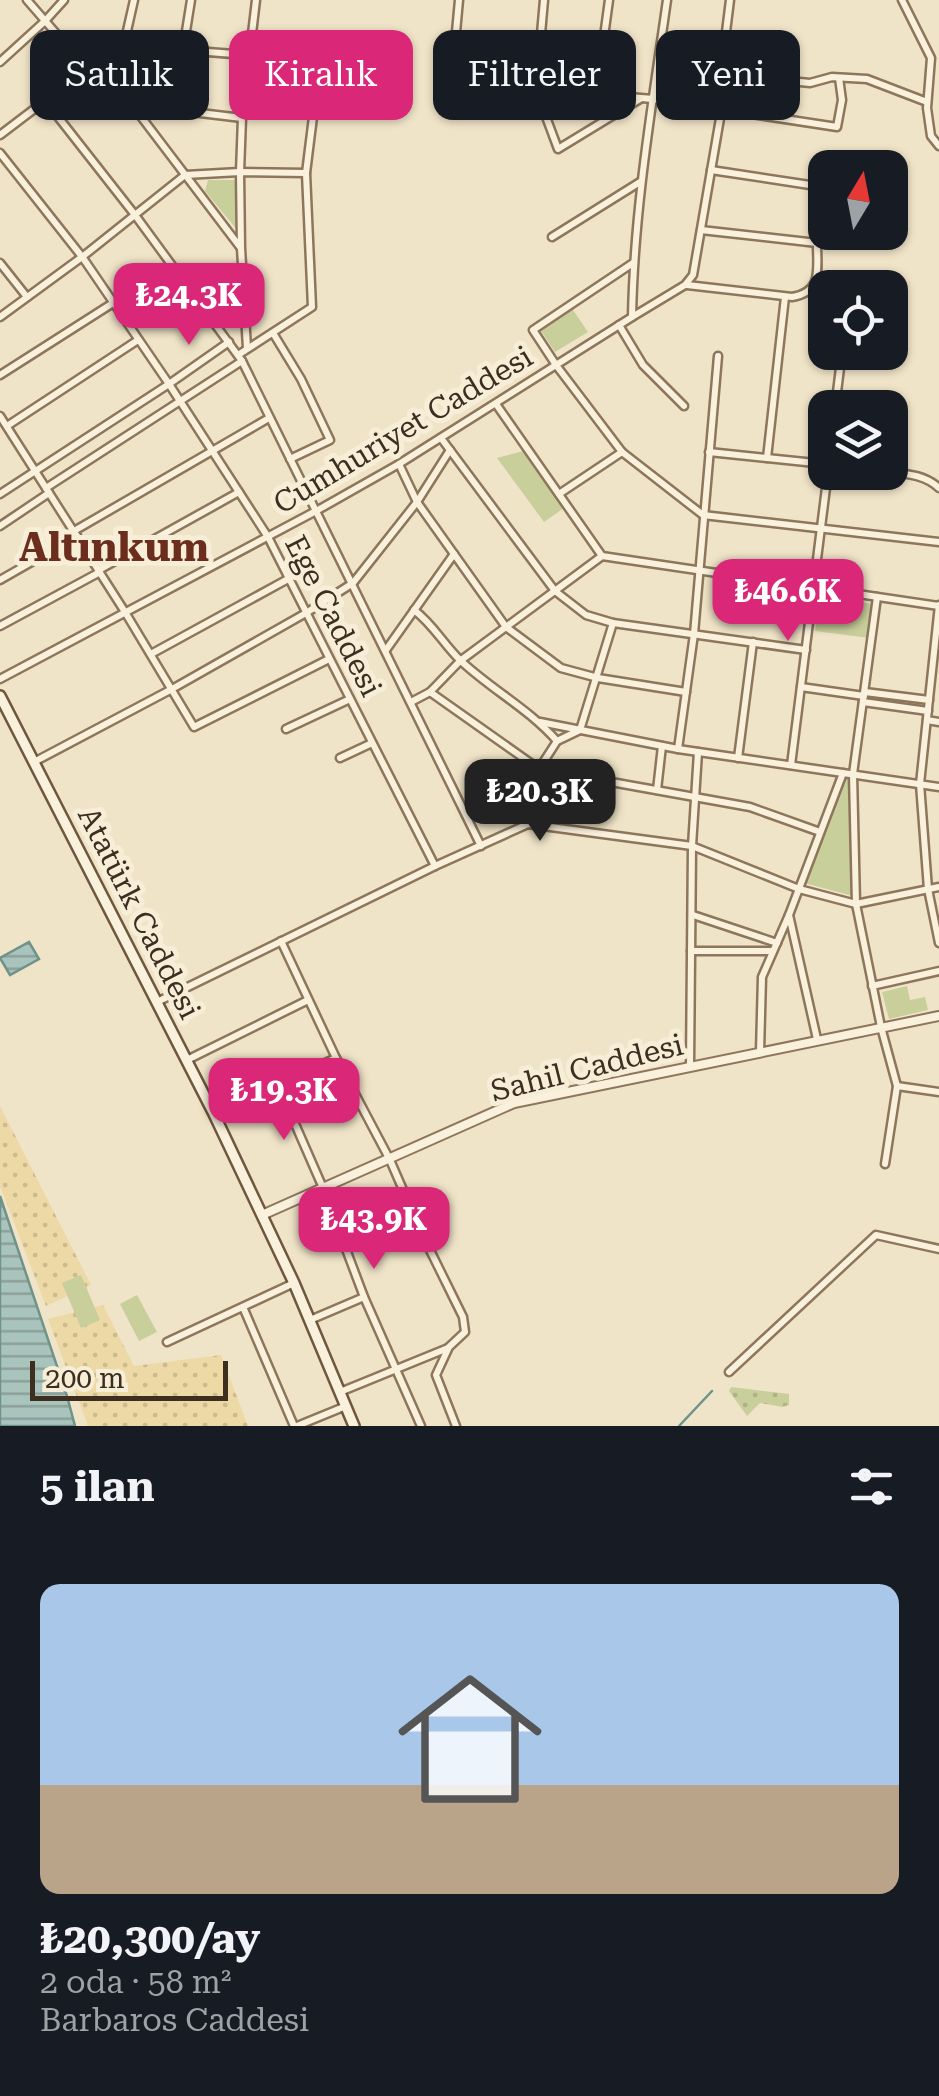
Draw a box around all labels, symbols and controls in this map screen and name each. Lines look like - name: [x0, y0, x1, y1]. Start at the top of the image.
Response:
- chip: Satılık: [30, 30, 209, 120]
- chip: Kiralık: [229, 30, 413, 120]
- chip: Filtreler: [433, 30, 636, 120]
- chip: Yeni: [656, 30, 800, 120]
- north arrow: [808, 150, 908, 250]
- map controls: [808, 150, 908, 490]
- pin: ₺24.3K: [108, 263, 270, 348]
- button: locate: [808, 270, 908, 370]
- text: ₺24.3K: [136, 276, 242, 314]
- street label: Cumhuriyet Caddesi: [267, 338, 538, 521]
- button: layers: [808, 390, 908, 490]
- district label: Altınkum: [19, 524, 209, 571]
- street label: Ege Caddesi: [278, 530, 389, 702]
- pin: ₺46.6K: [707, 559, 869, 644]
- text: ₺46.6K: [735, 572, 841, 610]
- pin: ₺20.3K: [459, 759, 621, 844]
- text: ₺20.3K: [487, 772, 593, 810]
- street label: Atatürk Caddesi: [71, 801, 208, 1024]
- street label: Sahil Caddesi: [487, 1027, 687, 1108]
- pin: ₺19.3K: [203, 1058, 365, 1143]
- text: ₺19.3K: [231, 1071, 337, 1109]
- pin: ₺43.9K: [293, 1187, 455, 1272]
- text: ₺43.9K: [321, 1200, 427, 1238]
- scale bar: [30, 1356, 228, 1400]
- text: 200 m: [45, 1362, 125, 1395]
- icon: filters: [844, 1459, 899, 1514]
- text: 5 ilan: [40, 1462, 155, 1511]
- icon: home: [380, 1649, 560, 1829]
- text: ₺20,300/ay: [40, 1914, 260, 1963]
- text: 2 oda · 58 m²: [40, 1963, 231, 2001]
- text: Barbaros Caddesi: [40, 2001, 309, 2039]

